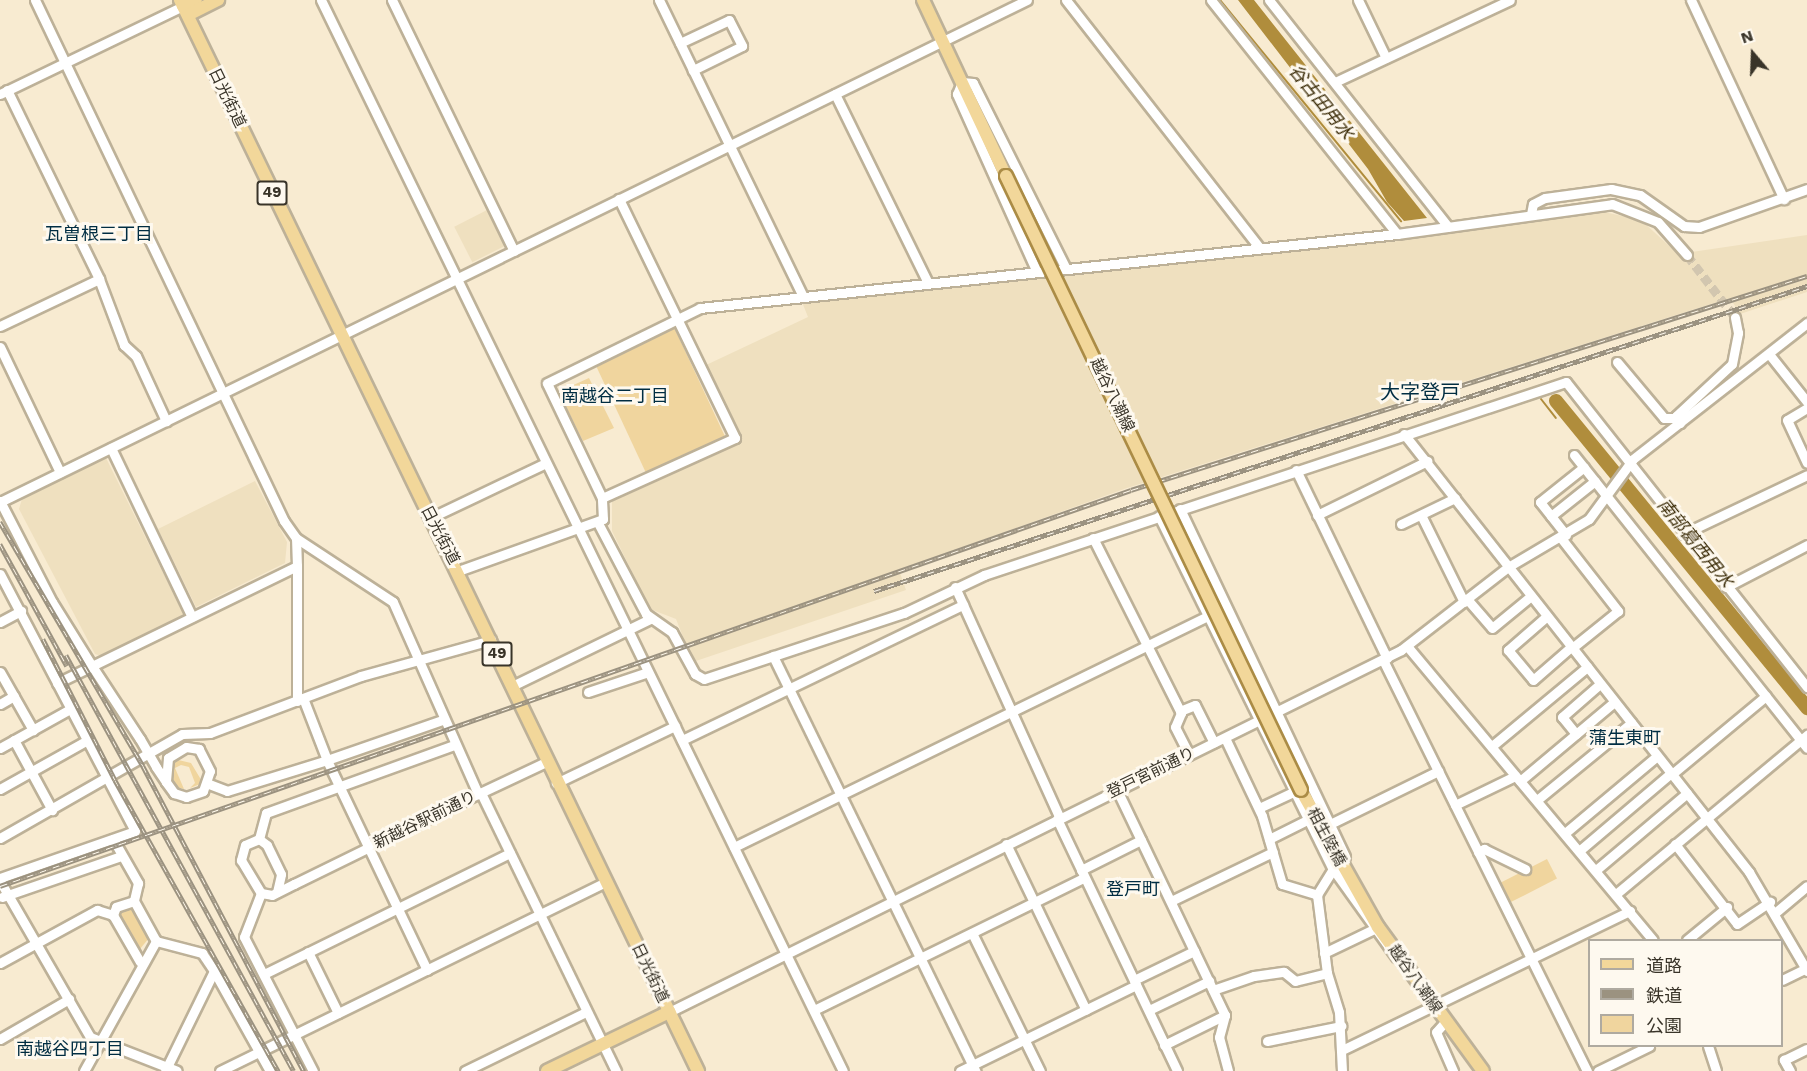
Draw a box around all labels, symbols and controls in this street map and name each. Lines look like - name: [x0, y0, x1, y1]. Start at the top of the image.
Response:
- north arrow: [1723, 24, 1783, 84]
- text: N: [1738, 26, 1756, 47]
- water label: 谷古田用水: [1284, 60, 1358, 144]
- street label: 日光街道: [204, 65, 250, 131]
- road number: 49: [256, 181, 288, 205]
- district label: 瓦曽根三丁目: [45, 223, 153, 245]
- street label: 越谷八潮線: [1086, 355, 1138, 435]
- district label: 大字登戸: [1380, 380, 1460, 404]
- district label: 南越谷二丁目: [561, 385, 669, 407]
- water label: 南部葛西用水: [1653, 494, 1737, 592]
- street label: 日光街道: [417, 502, 463, 568]
- road number: 49: [480, 642, 514, 666]
- district label: 蒲生東町: [1589, 727, 1661, 749]
- street label: 登戸宮前通り: [1104, 743, 1198, 803]
- street label: 新越谷駅前通り: [370, 787, 480, 853]
- street label: 相生陸橋: [1303, 804, 1349, 870]
- district label: 登戸町: [1106, 878, 1160, 900]
- legend: [1588, 939, 1783, 1047]
- street label: 日光街道: [627, 940, 673, 1006]
- street label: 越谷八潮線: [1384, 941, 1446, 1017]
- text: 道路: [1646, 955, 1682, 976]
- text: 鉄道: [1646, 985, 1682, 1006]
- text: 公園: [1646, 1015, 1682, 1036]
- district label: 南越谷四丁目: [16, 1038, 124, 1060]

